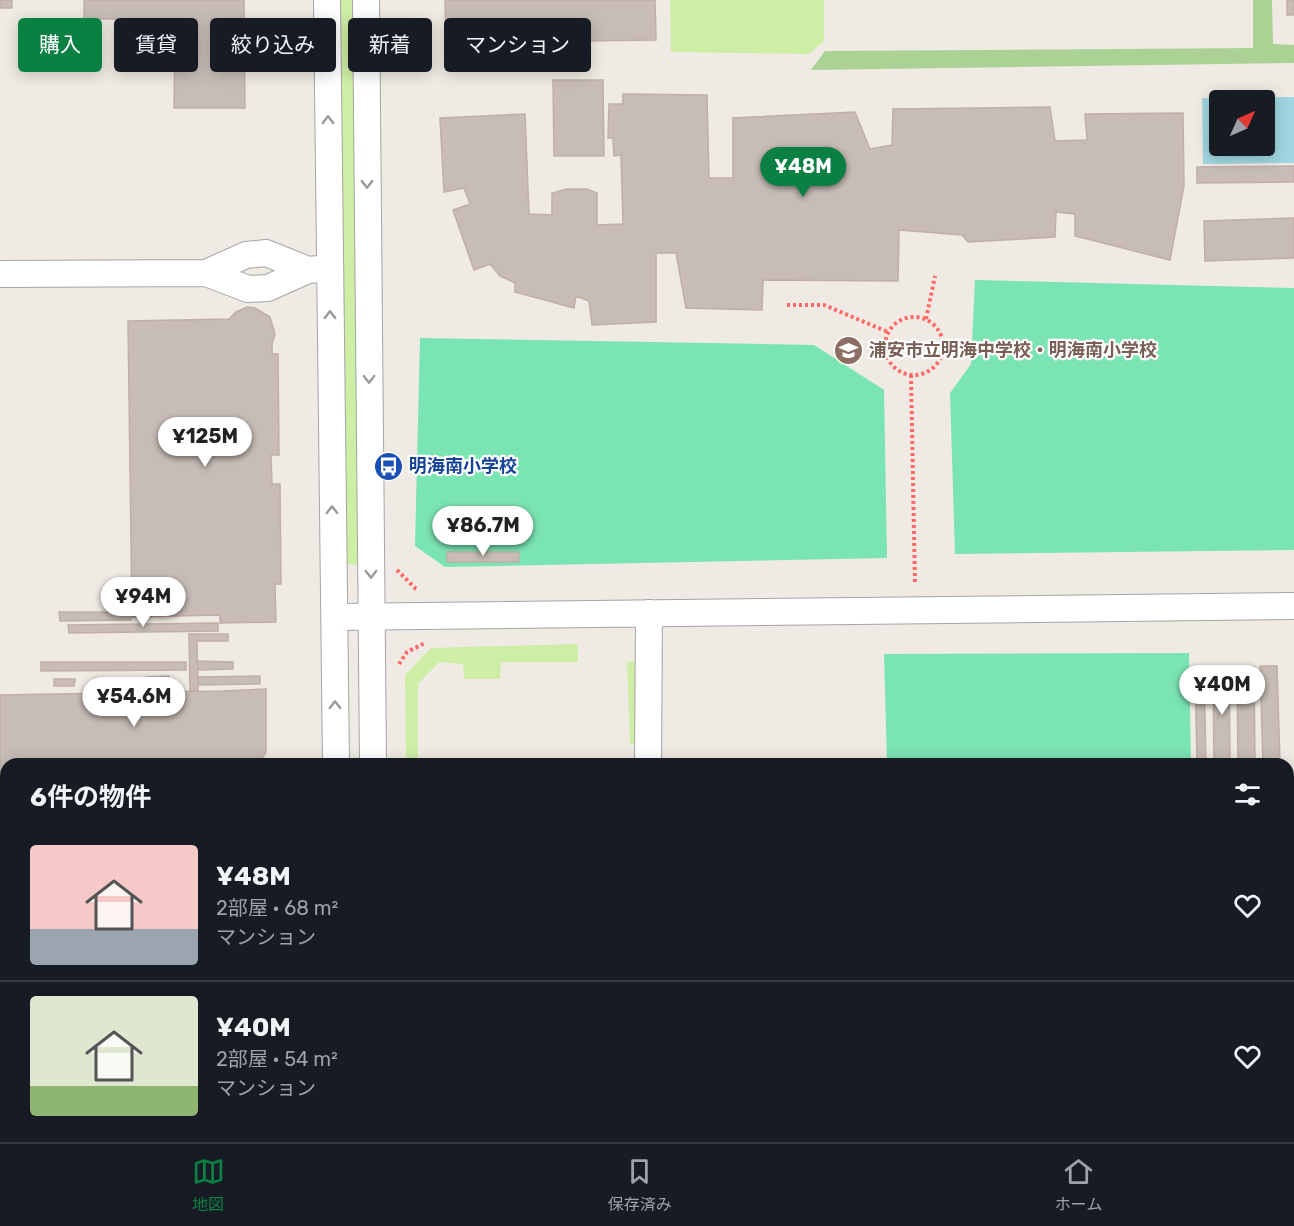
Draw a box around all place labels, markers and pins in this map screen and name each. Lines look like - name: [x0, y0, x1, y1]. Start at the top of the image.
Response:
- pin: ¥48M: [767, 147, 839, 198]
- school or university icon: 浦安市立明海中学校・明海南小学校: [832, 334, 864, 366]
- place label: 浦安市立明海中学校・明海南小学校: [869, 339, 1157, 361]
- pin: ¥125M: [163, 417, 247, 468]
- bus stop icon: 明海南小学校: [372, 450, 404, 482]
- place label: 明海南小学校: [409, 455, 517, 477]
- pin: ¥86.7M: [434, 506, 532, 557]
- pin: ¥94M: [107, 577, 179, 628]
- pin: ¥40M: [1186, 665, 1258, 716]
- pin: ¥54.6M: [85, 677, 183, 728]

